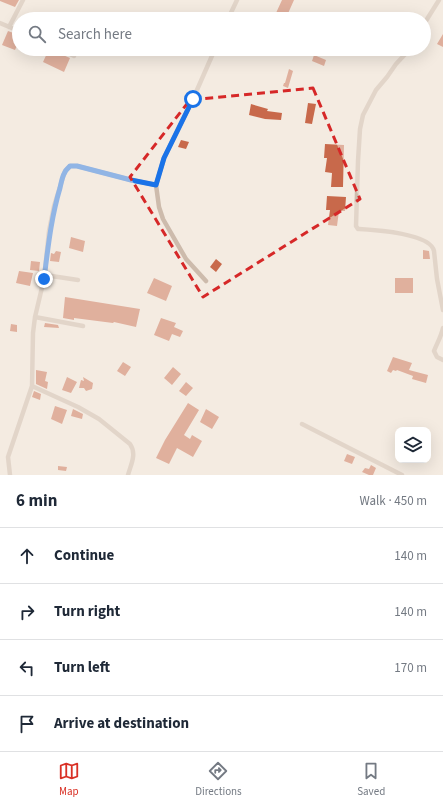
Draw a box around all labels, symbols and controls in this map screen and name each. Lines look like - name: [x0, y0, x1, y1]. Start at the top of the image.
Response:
- search box: [12, 12, 431, 56]
- icon: search: [26, 23, 48, 45]
- text: Search here: [58, 24, 132, 45]
- route start: [184, 90, 202, 108]
- route end: [35, 270, 53, 288]
- map controls: [395, 427, 431, 463]
- button: layers: [395, 427, 431, 463]
- text: 6 min: [16, 489, 57, 513]
- text: Walk · 450 m: [359, 492, 427, 510]
- icon: ahead: [16, 545, 38, 567]
- text: Continue: [54, 545, 114, 566]
- text: 140 m: [394, 547, 427, 565]
- icon: right: [16, 601, 38, 623]
- text: Turn right: [54, 601, 120, 622]
- text: 140 m: [394, 603, 427, 621]
- icon: left: [16, 657, 38, 679]
- text: Turn left: [54, 657, 110, 678]
- text: 170 m: [394, 659, 427, 677]
- icon: arrive: [16, 713, 38, 735]
- text: Arrive at destination: [54, 713, 189, 734]
- tab: Map: [58, 760, 80, 799]
- tab: Directions: [195, 760, 242, 799]
- tab: Saved: [357, 760, 385, 799]

